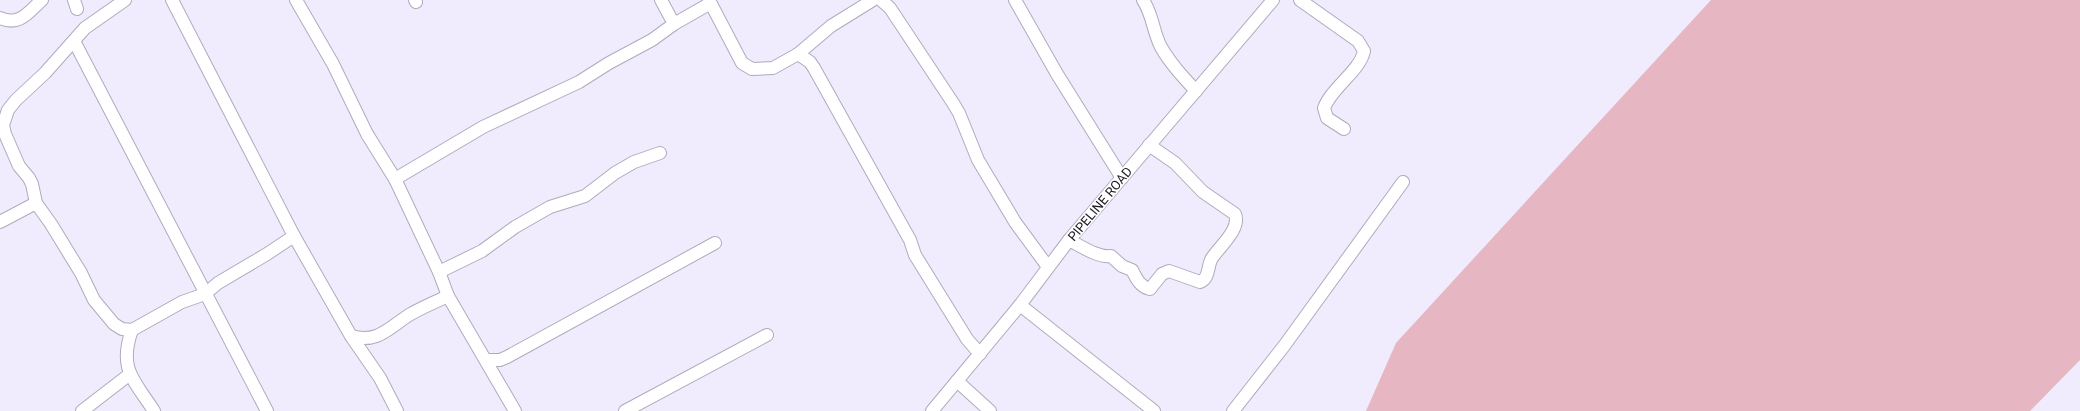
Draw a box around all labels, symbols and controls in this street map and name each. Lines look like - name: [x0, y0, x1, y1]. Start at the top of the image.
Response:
- street label: PIPELINE ROAD: [1065, 164, 1135, 244]

